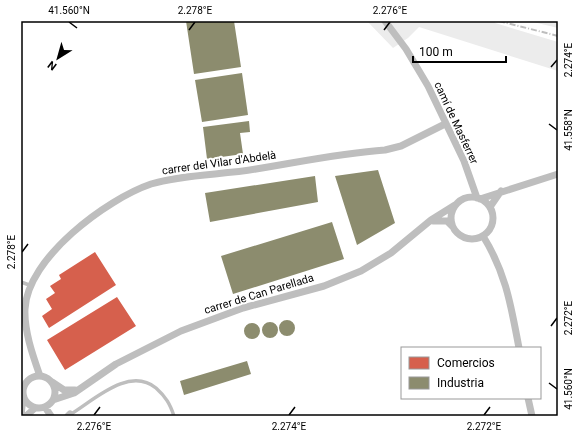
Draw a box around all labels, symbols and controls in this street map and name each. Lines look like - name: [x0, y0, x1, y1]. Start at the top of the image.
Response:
- text: 41.560°N: [48, 5, 90, 16]
- text: 2.278°E: [178, 5, 213, 16]
- text: 2.276°E: [373, 5, 408, 16]
- north arrow: [38, 38, 78, 78]
- scale bar: [413, 38, 506, 64]
- text: 2.274°E: [563, 42, 574, 77]
- text: 100 m: [419, 45, 453, 59]
- text: N: [45, 58, 59, 73]
- street label: camí de Masferrer: [431, 80, 481, 166]
- text: 41.558°N: [563, 109, 574, 151]
- street label: carrer del Vilar d'Abdelà: [161, 149, 277, 177]
- text: 2.278°E: [6, 234, 17, 269]
- street label: carrer de Can Parellada: [203, 271, 315, 317]
- text: 2.272°E: [563, 300, 574, 335]
- legend: [401, 347, 541, 399]
- text: Comercios: [437, 356, 495, 370]
- text: 41.560°N: [563, 368, 574, 410]
- text: Industria: [437, 376, 484, 390]
- text: 2.276°E: [77, 421, 112, 432]
- text: 2.274°E: [272, 421, 307, 432]
- text: 2.272°E: [467, 421, 502, 432]

